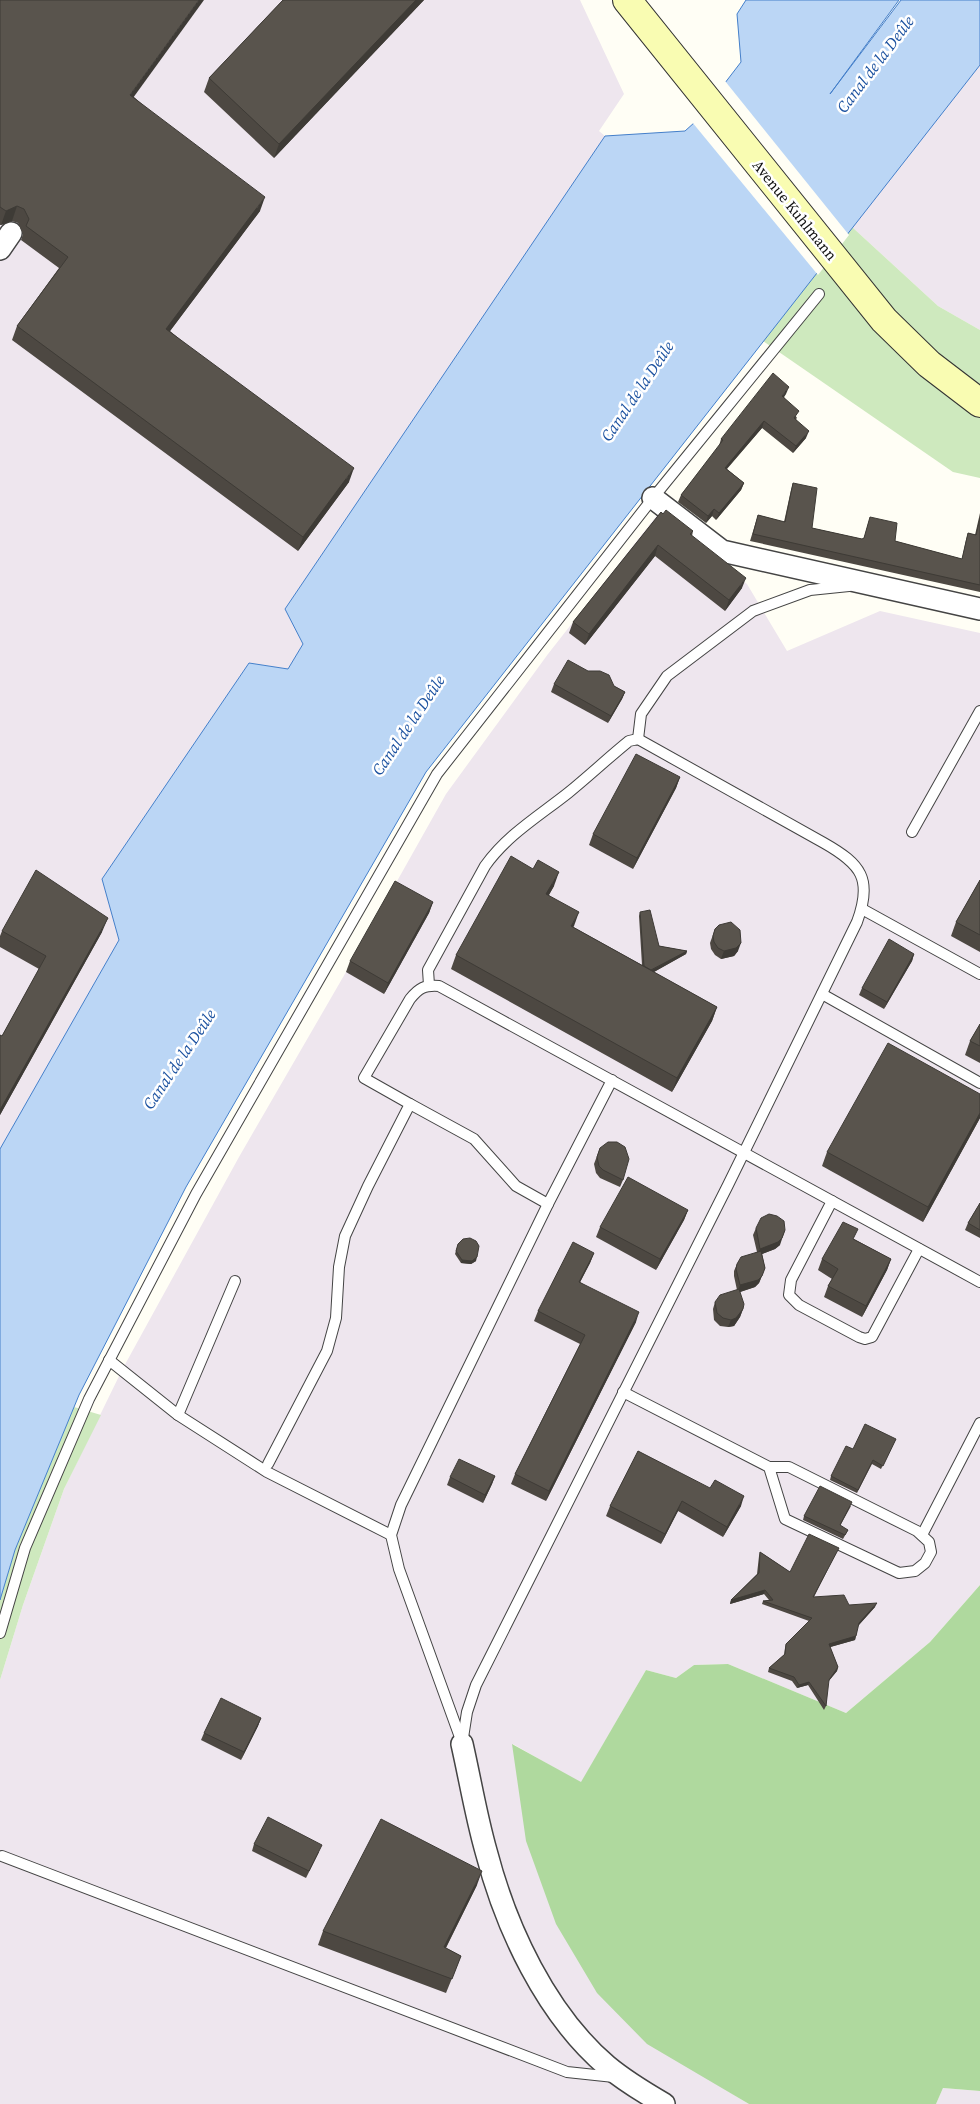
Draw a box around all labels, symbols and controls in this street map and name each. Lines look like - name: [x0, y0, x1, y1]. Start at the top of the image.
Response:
- water label: Canal de la Deûle: [831, 11, 919, 117]
- street label: Avenue Kuhlmann: [748, 155, 842, 265]
- water label: Canal de la Deûle: [595, 336, 679, 445]
- water label: Canal de la Deûle: [366, 670, 450, 779]
- water label: Canal de la Deûle: [137, 1004, 221, 1113]

